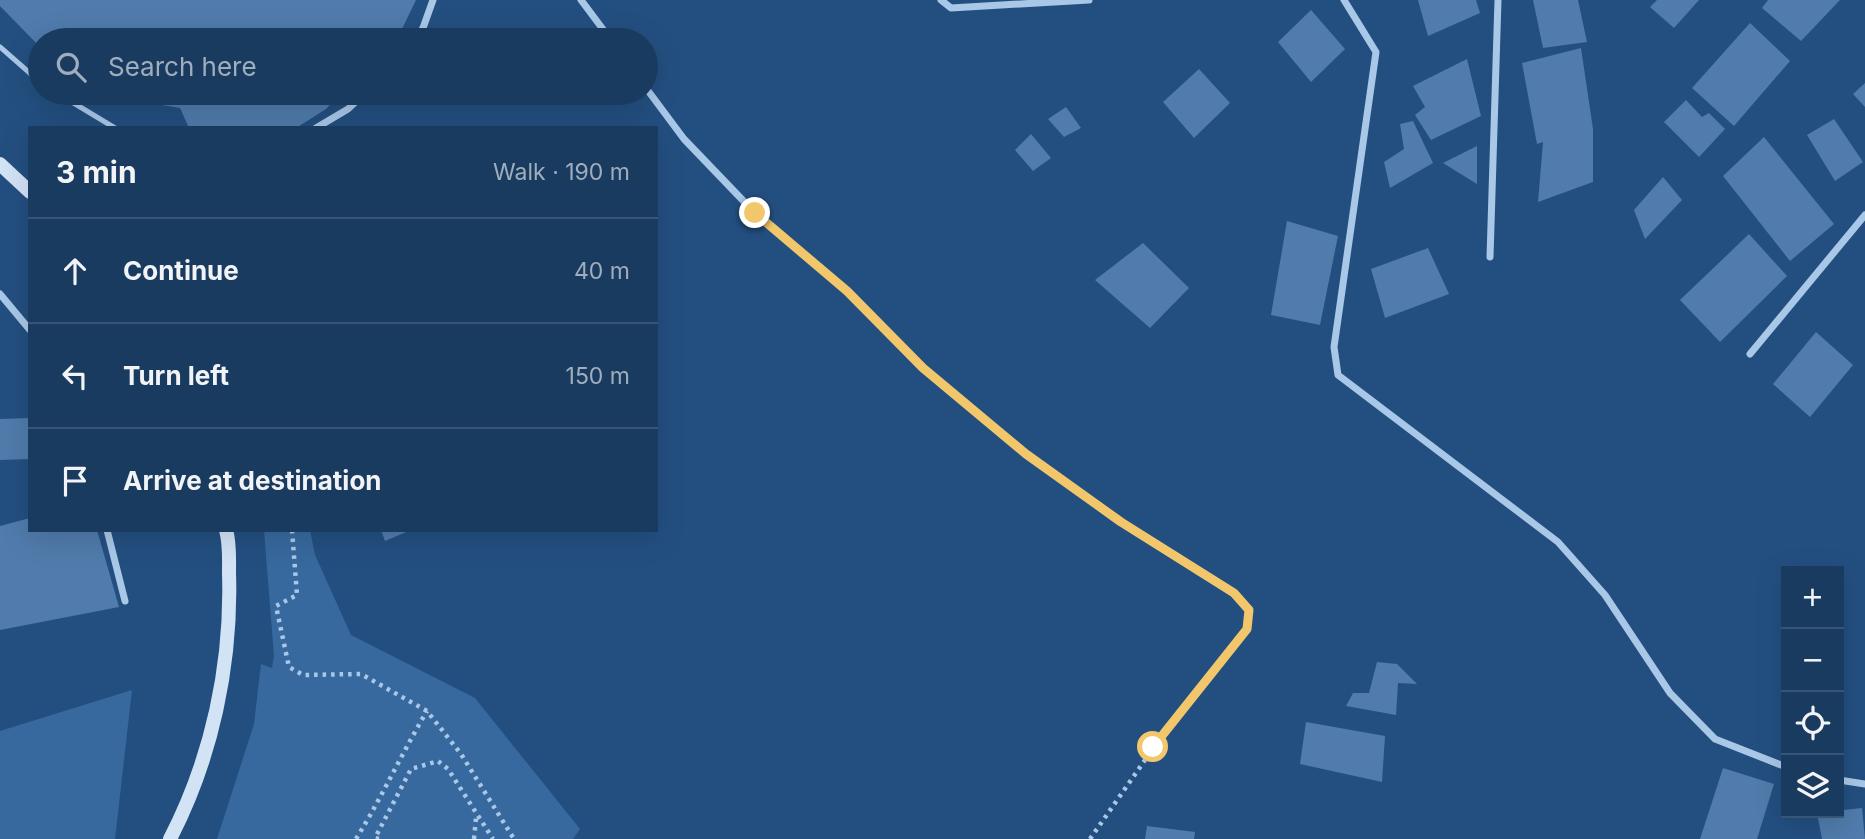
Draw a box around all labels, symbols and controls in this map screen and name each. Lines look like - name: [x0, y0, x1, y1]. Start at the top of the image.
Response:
- search box: [28, 28, 658, 105]
- icon: search: [52, 48, 90, 86]
- text: Search here: [108, 51, 257, 82]
- text: 3 min: [56, 154, 137, 190]
- text: Walk · 190 m: [493, 158, 630, 186]
- route end: [739, 197, 770, 228]
- icon: ahead: [56, 252, 94, 290]
- text: Continue: [123, 255, 239, 286]
- text: 40 m: [574, 257, 630, 285]
- icon: left: [56, 357, 94, 395]
- text: Turn left: [123, 360, 229, 391]
- text: 150 m: [566, 362, 630, 390]
- icon: arrive: [56, 462, 94, 500]
- text: Arrive at destination: [123, 465, 382, 496]
- map controls: [1781, 566, 1844, 818]
- button: +: [1781, 566, 1844, 629]
- button: −: [1781, 629, 1844, 692]
- button: locate: [1781, 692, 1844, 755]
- route start: [1137, 731, 1168, 762]
- button: layers: [1781, 755, 1844, 818]

